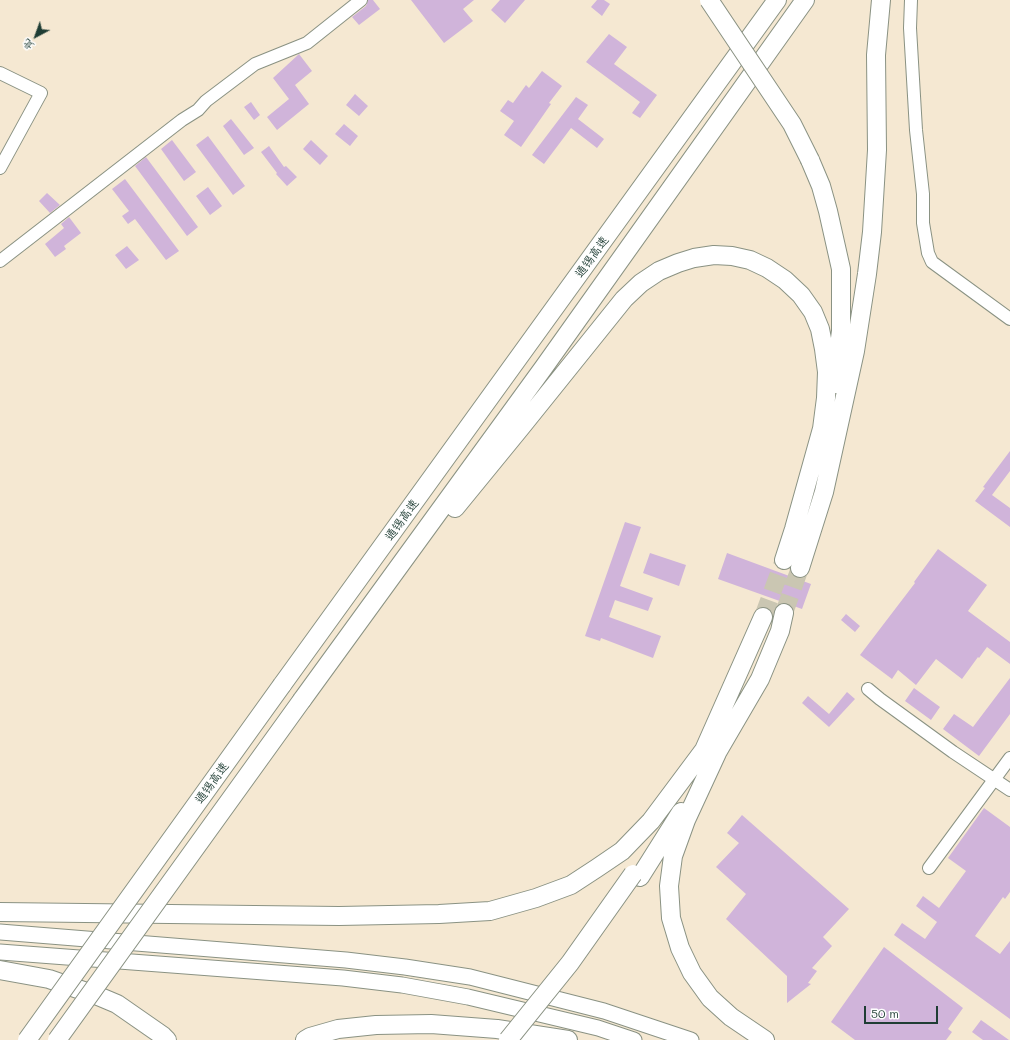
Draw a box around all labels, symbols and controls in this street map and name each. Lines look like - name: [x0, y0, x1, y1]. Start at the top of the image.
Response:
- north arrow: [16, 16, 56, 56]
- text: 北: [19, 36, 37, 55]
- street label: 通锡高速: [572, 233, 612, 281]
- street label: 通锡高速: [382, 496, 422, 544]
- street label: 通锡高速: [192, 759, 232, 807]
- scale bar: [866, 998, 940, 1024]
- text: 50 m: [871, 1005, 899, 1021]

